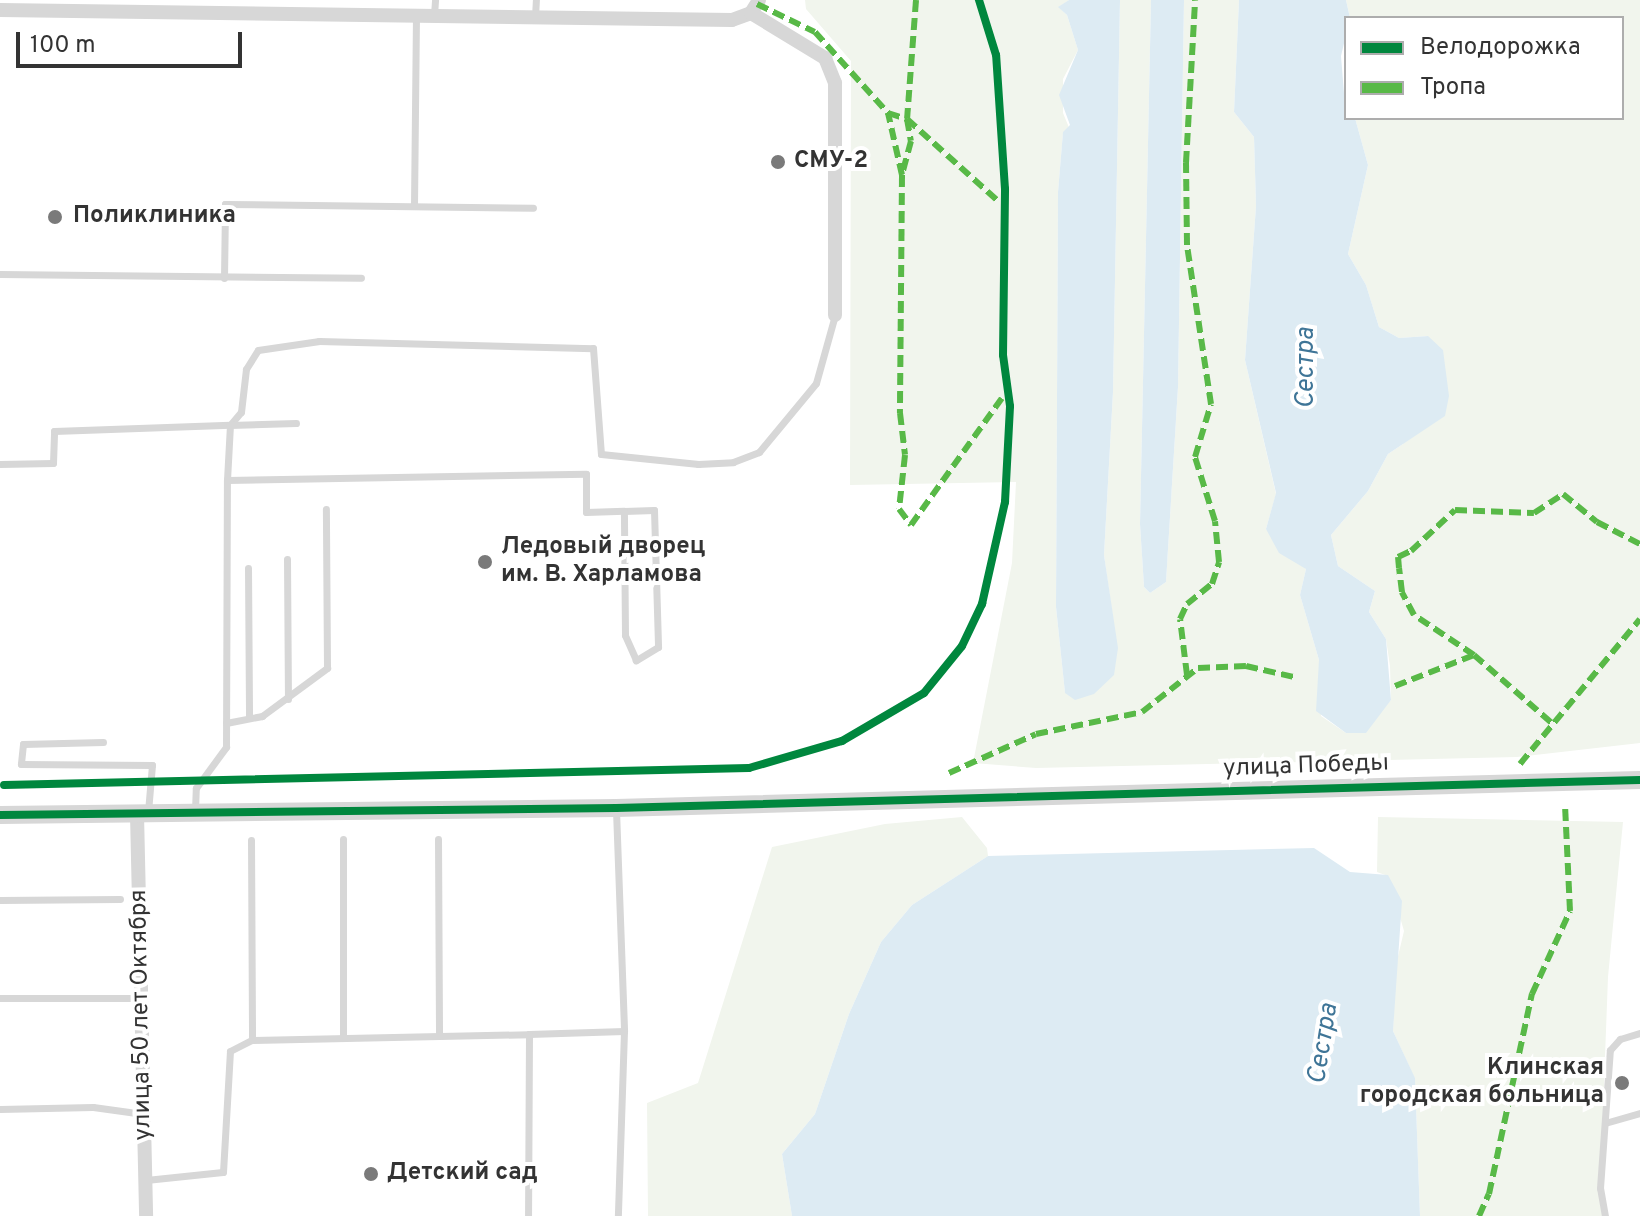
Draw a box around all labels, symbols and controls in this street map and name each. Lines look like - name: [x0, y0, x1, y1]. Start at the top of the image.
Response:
- scale bar: [20, 16, 246, 66]
- legend: [1344, 16, 1624, 120]
- text: 100 m: [30, 31, 96, 61]
- text: Велодорожка: [1420, 33, 1581, 63]
- text: Тропа: [1420, 73, 1486, 103]
- place label: СМУ-2: [794, 148, 868, 176]
- marker: СМУ-2: [769, 153, 787, 171]
- place label: Поликлиника: [73, 203, 236, 231]
- marker: Поликлиника: [44, 206, 66, 228]
- water label: Сестра: [1291, 327, 1323, 409]
- place label: Ледовый дворец им. В. Харламова: [501, 534, 705, 590]
- marker: Ледовый дворец им. В. Харламова: [476, 553, 494, 571]
- street label: улица Победы: [1222, 750, 1390, 784]
- street label: улица 50 лет Октября: [125, 889, 159, 1141]
- water label: Сестра: [1302, 1001, 1346, 1087]
- place label: Клинская городская больница: [1360, 1055, 1604, 1111]
- marker: Клинская городская больница: [1611, 1072, 1633, 1094]
- place label: Детский сад: [387, 1160, 538, 1188]
- marker: Детский сад: [362, 1165, 380, 1183]

